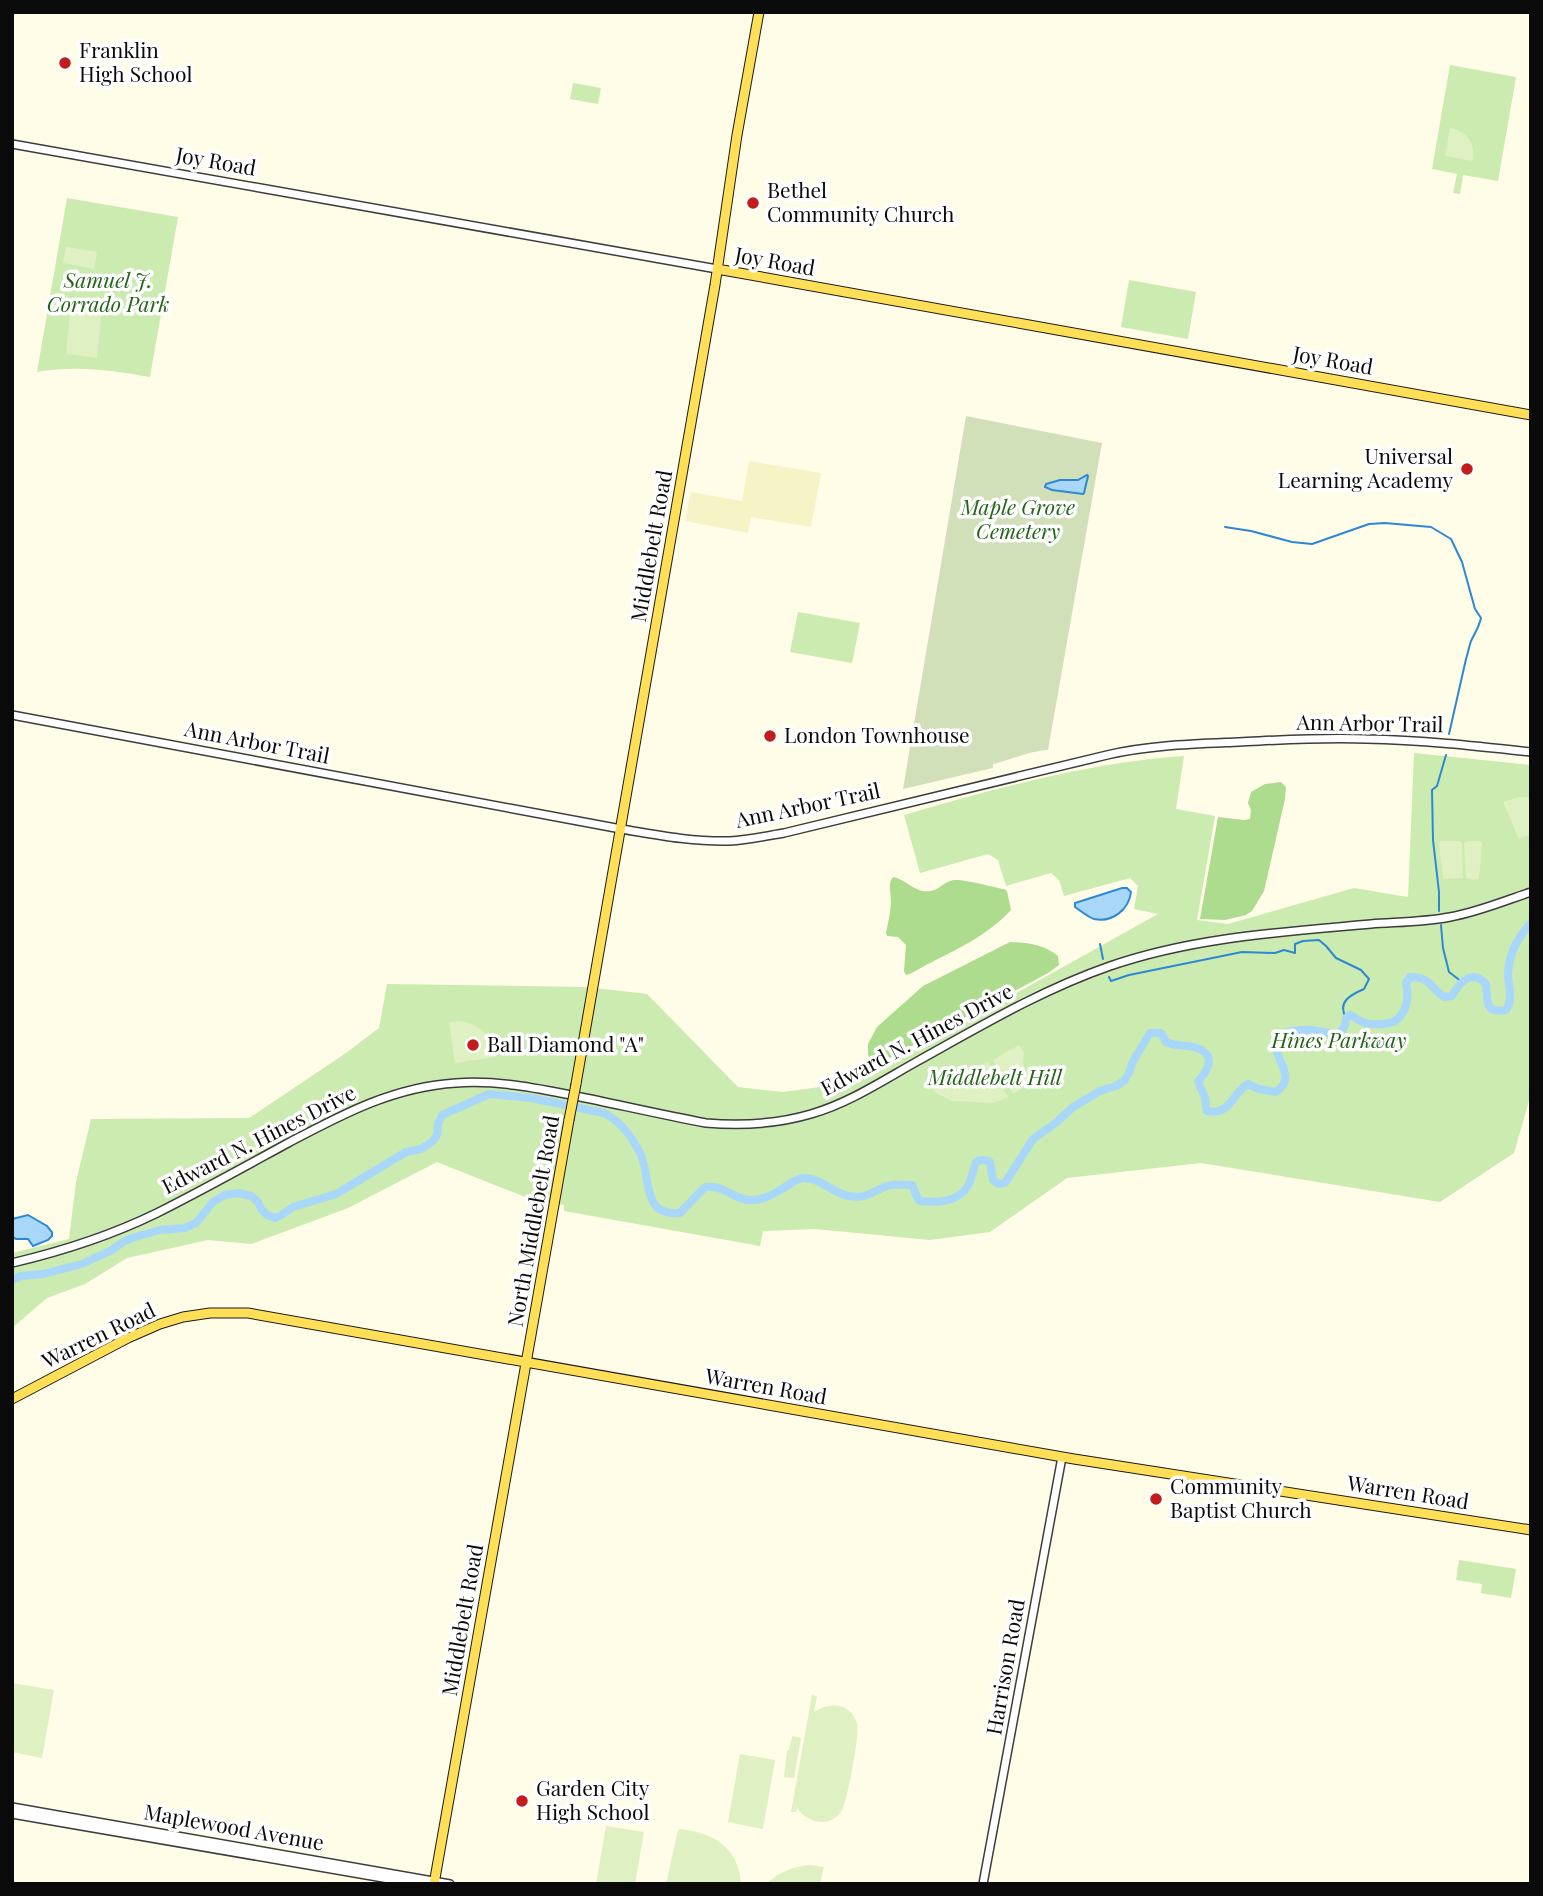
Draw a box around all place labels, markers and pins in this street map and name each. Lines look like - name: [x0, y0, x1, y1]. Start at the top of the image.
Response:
- place label: Franklin High School: [79, 35, 192, 87]
- marker: Franklin High School: [57, 55, 73, 71]
- place label: Bethel Community Church: [767, 175, 955, 227]
- marker: Bethel Community Church: [745, 195, 761, 211]
- place label: Universal Learning Academy: [1278, 441, 1453, 493]
- marker: Universal Learning Academy: [1459, 461, 1475, 477]
- place label: London Townhouse: [784, 720, 970, 748]
- marker: London Townhouse: [762, 728, 778, 744]
- place label: Ball Diamond "A": [487, 1029, 644, 1057]
- marker: Ball Diamond "A": [465, 1037, 481, 1053]
- place label: Community Baptist Church: [1170, 1471, 1312, 1523]
- marker: Community Baptist Church: [1148, 1491, 1164, 1507]
- place label: Garden City High School: [536, 1773, 650, 1825]
- marker: Garden City High School: [514, 1793, 530, 1809]

